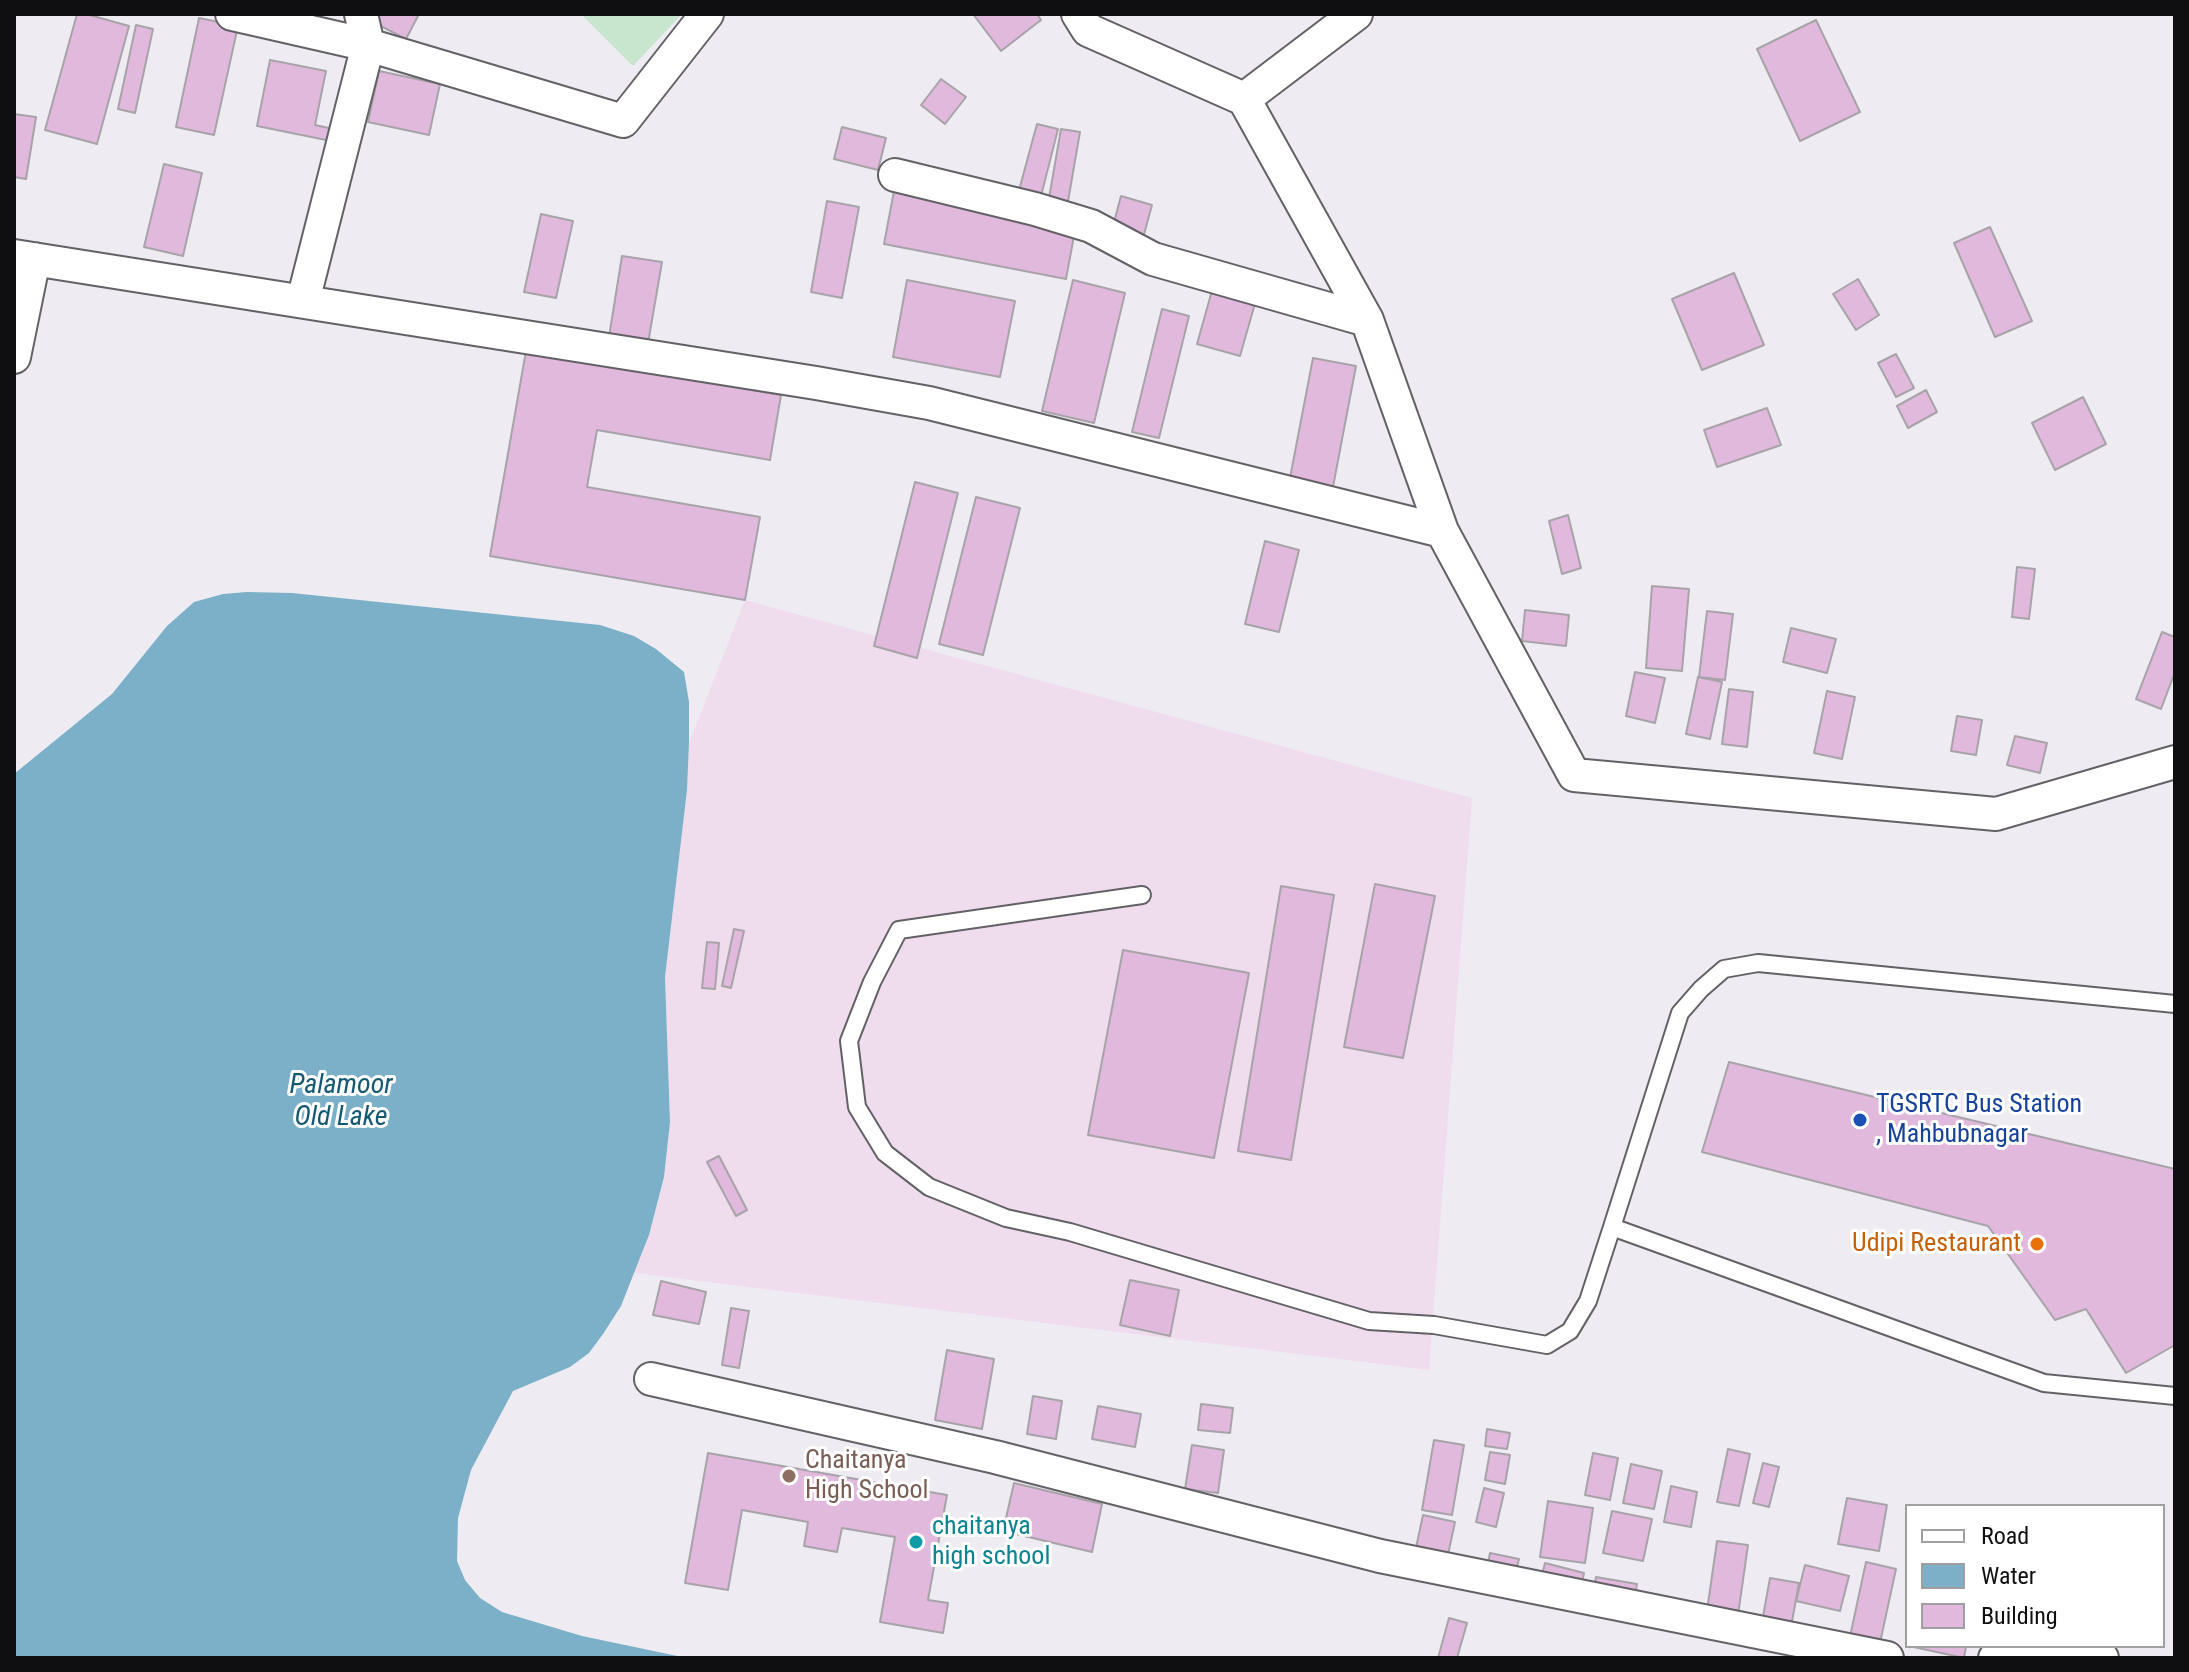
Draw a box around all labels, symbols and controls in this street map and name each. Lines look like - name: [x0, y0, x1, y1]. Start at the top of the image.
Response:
- water label: Palamoor Old Lake: [289, 1069, 393, 1135]
- place label: TGSRTC Bus Station , Mahbubnagar: [1876, 1089, 2082, 1150]
- marker: TGSRTC Bus Station , Mahbubnagar: [1851, 1111, 1869, 1129]
- place label: Udipi Restaurant: [1852, 1228, 2021, 1260]
- marker: Udipi Restaurant: [2028, 1235, 2046, 1253]
- place label: Chaitanya High School: [805, 1445, 929, 1506]
- marker: Chaitanya High School: [780, 1467, 798, 1485]
- legend: [1905, 1504, 2165, 1648]
- place label: chaitanya high school: [932, 1511, 1050, 1572]
- text: Road: [1981, 1522, 2029, 1550]
- marker: chaitanya high school: [907, 1533, 925, 1551]
- text: Water: [1981, 1562, 2036, 1590]
- text: Building: [1981, 1602, 2058, 1630]

